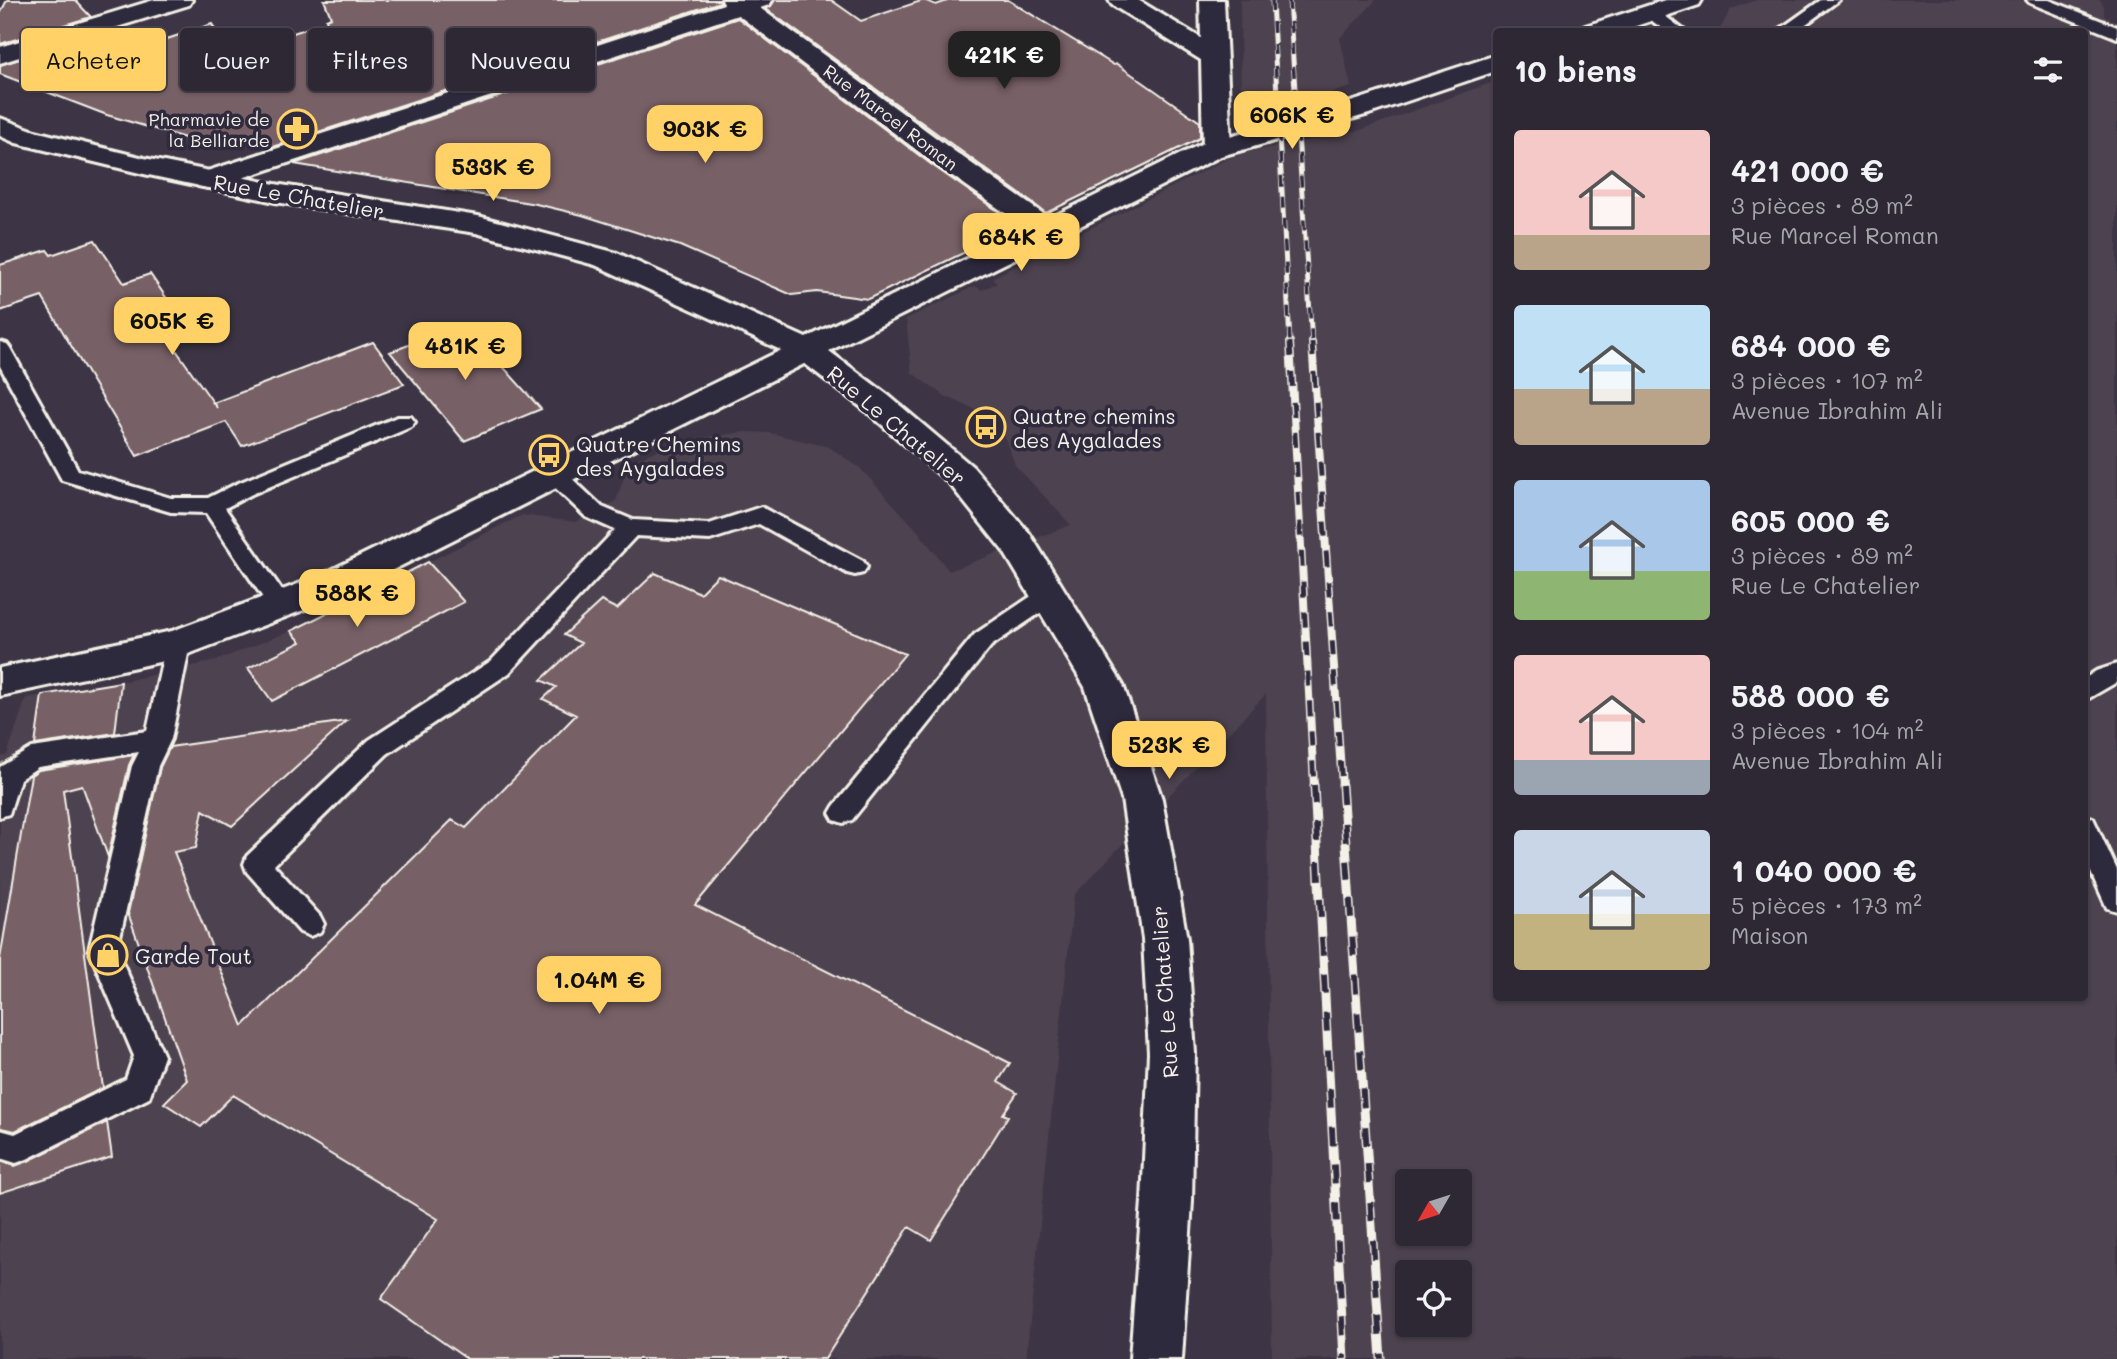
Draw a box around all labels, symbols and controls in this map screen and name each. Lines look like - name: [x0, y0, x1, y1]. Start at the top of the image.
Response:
- chip: Acheter: [21, 28, 166, 91]
- chip: Louer: [180, 28, 294, 91]
- chip: Filtres: [308, 28, 432, 91]
- chip: Nouveau: [446, 28, 595, 91]
- pin: 421K €: [947, 32, 1061, 91]
- text: 421K €: [964, 39, 1044, 69]
- text: 10 biens: [1514, 50, 1637, 90]
- icon: filters: [2029, 51, 2067, 89]
- street label: Rue Marcel Roman: [819, 58, 963, 176]
- pin: 606K €: [1235, 92, 1349, 151]
- text: 606K €: [1250, 99, 1334, 129]
- pin: 903K €: [648, 106, 762, 165]
- place label: Pharmavie de la Belliarde: [149, 107, 270, 152]
- pharmacy icon: Pharmavie de la Belliarde: [276, 108, 318, 150]
- text: 903K €: [663, 113, 747, 143]
- pin: 533K €: [436, 144, 550, 203]
- text: 421 000 €: [1731, 150, 1884, 190]
- text: 533K €: [451, 151, 535, 181]
- icon: home: [1570, 158, 1654, 242]
- street label: Rue Le Chatelier: [212, 168, 386, 224]
- text: 3 pièces · 89 m²: [1731, 190, 1913, 220]
- pin: 684K €: [964, 214, 1078, 273]
- text: Rue Marcel Roman: [1731, 220, 1939, 250]
- text: 684K €: [979, 221, 1063, 251]
- pin: 605K €: [115, 298, 229, 357]
- text: 605K €: [130, 305, 214, 335]
- pin: 481K €: [408, 322, 522, 382]
- text: 684 000 €: [1731, 325, 1891, 365]
- text: 481K €: [424, 330, 506, 360]
- icon: home: [1570, 333, 1654, 417]
- street label: Rue Le Chatelier: [822, 359, 972, 491]
- text: 3 pièces · 107 m²: [1731, 365, 1923, 395]
- text: Avenue Ibrahim Ali: [1731, 395, 1943, 425]
- place label: Quatre chemins des Aygalades: [1013, 402, 1176, 453]
- bus stop icon: Quatre chemins des Aygalades: [965, 406, 1007, 448]
- place label: Quatre Chemins des Aygalades: [576, 430, 741, 481]
- bus stop icon: Quatre Chemins des Aygalades: [528, 434, 570, 476]
- text: 605 000 €: [1731, 500, 1890, 540]
- icon: home: [1570, 508, 1654, 592]
- text: 3 pièces · 89 m²: [1731, 540, 1913, 570]
- pin: 588K €: [300, 570, 414, 629]
- text: Rue Le Chatelier: [1731, 570, 1920, 600]
- text: 588K €: [315, 577, 399, 607]
- text: 588 000 €: [1731, 675, 1890, 715]
- icon: home: [1570, 683, 1654, 767]
- text: 3 pièces · 104 m²: [1731, 715, 1923, 745]
- pin: 523K €: [1112, 722, 1226, 781]
- text: 523K €: [1128, 729, 1210, 759]
- text: Avenue Ibrahim Ali: [1731, 745, 1943, 775]
- text: 1 040 000 €: [1731, 850, 1917, 890]
- icon: home: [1570, 858, 1654, 942]
- text: 5 pièces · 173 m²: [1731, 890, 1922, 920]
- street label: Rue Le Chatelier: [1145, 905, 1183, 1079]
- text: Maison: [1731, 920, 1808, 950]
- shop icon: Garde Tout: [87, 934, 129, 976]
- place label: Garde Tout: [135, 942, 252, 969]
- pin: 1.04M €: [534, 956, 664, 1016]
- text: 1.04M €: [553, 964, 645, 994]
- north arrow: [1395, 1169, 1472, 1246]
- map controls: [1395, 1169, 1472, 1337]
- button: locate: [1395, 1260, 1472, 1337]

